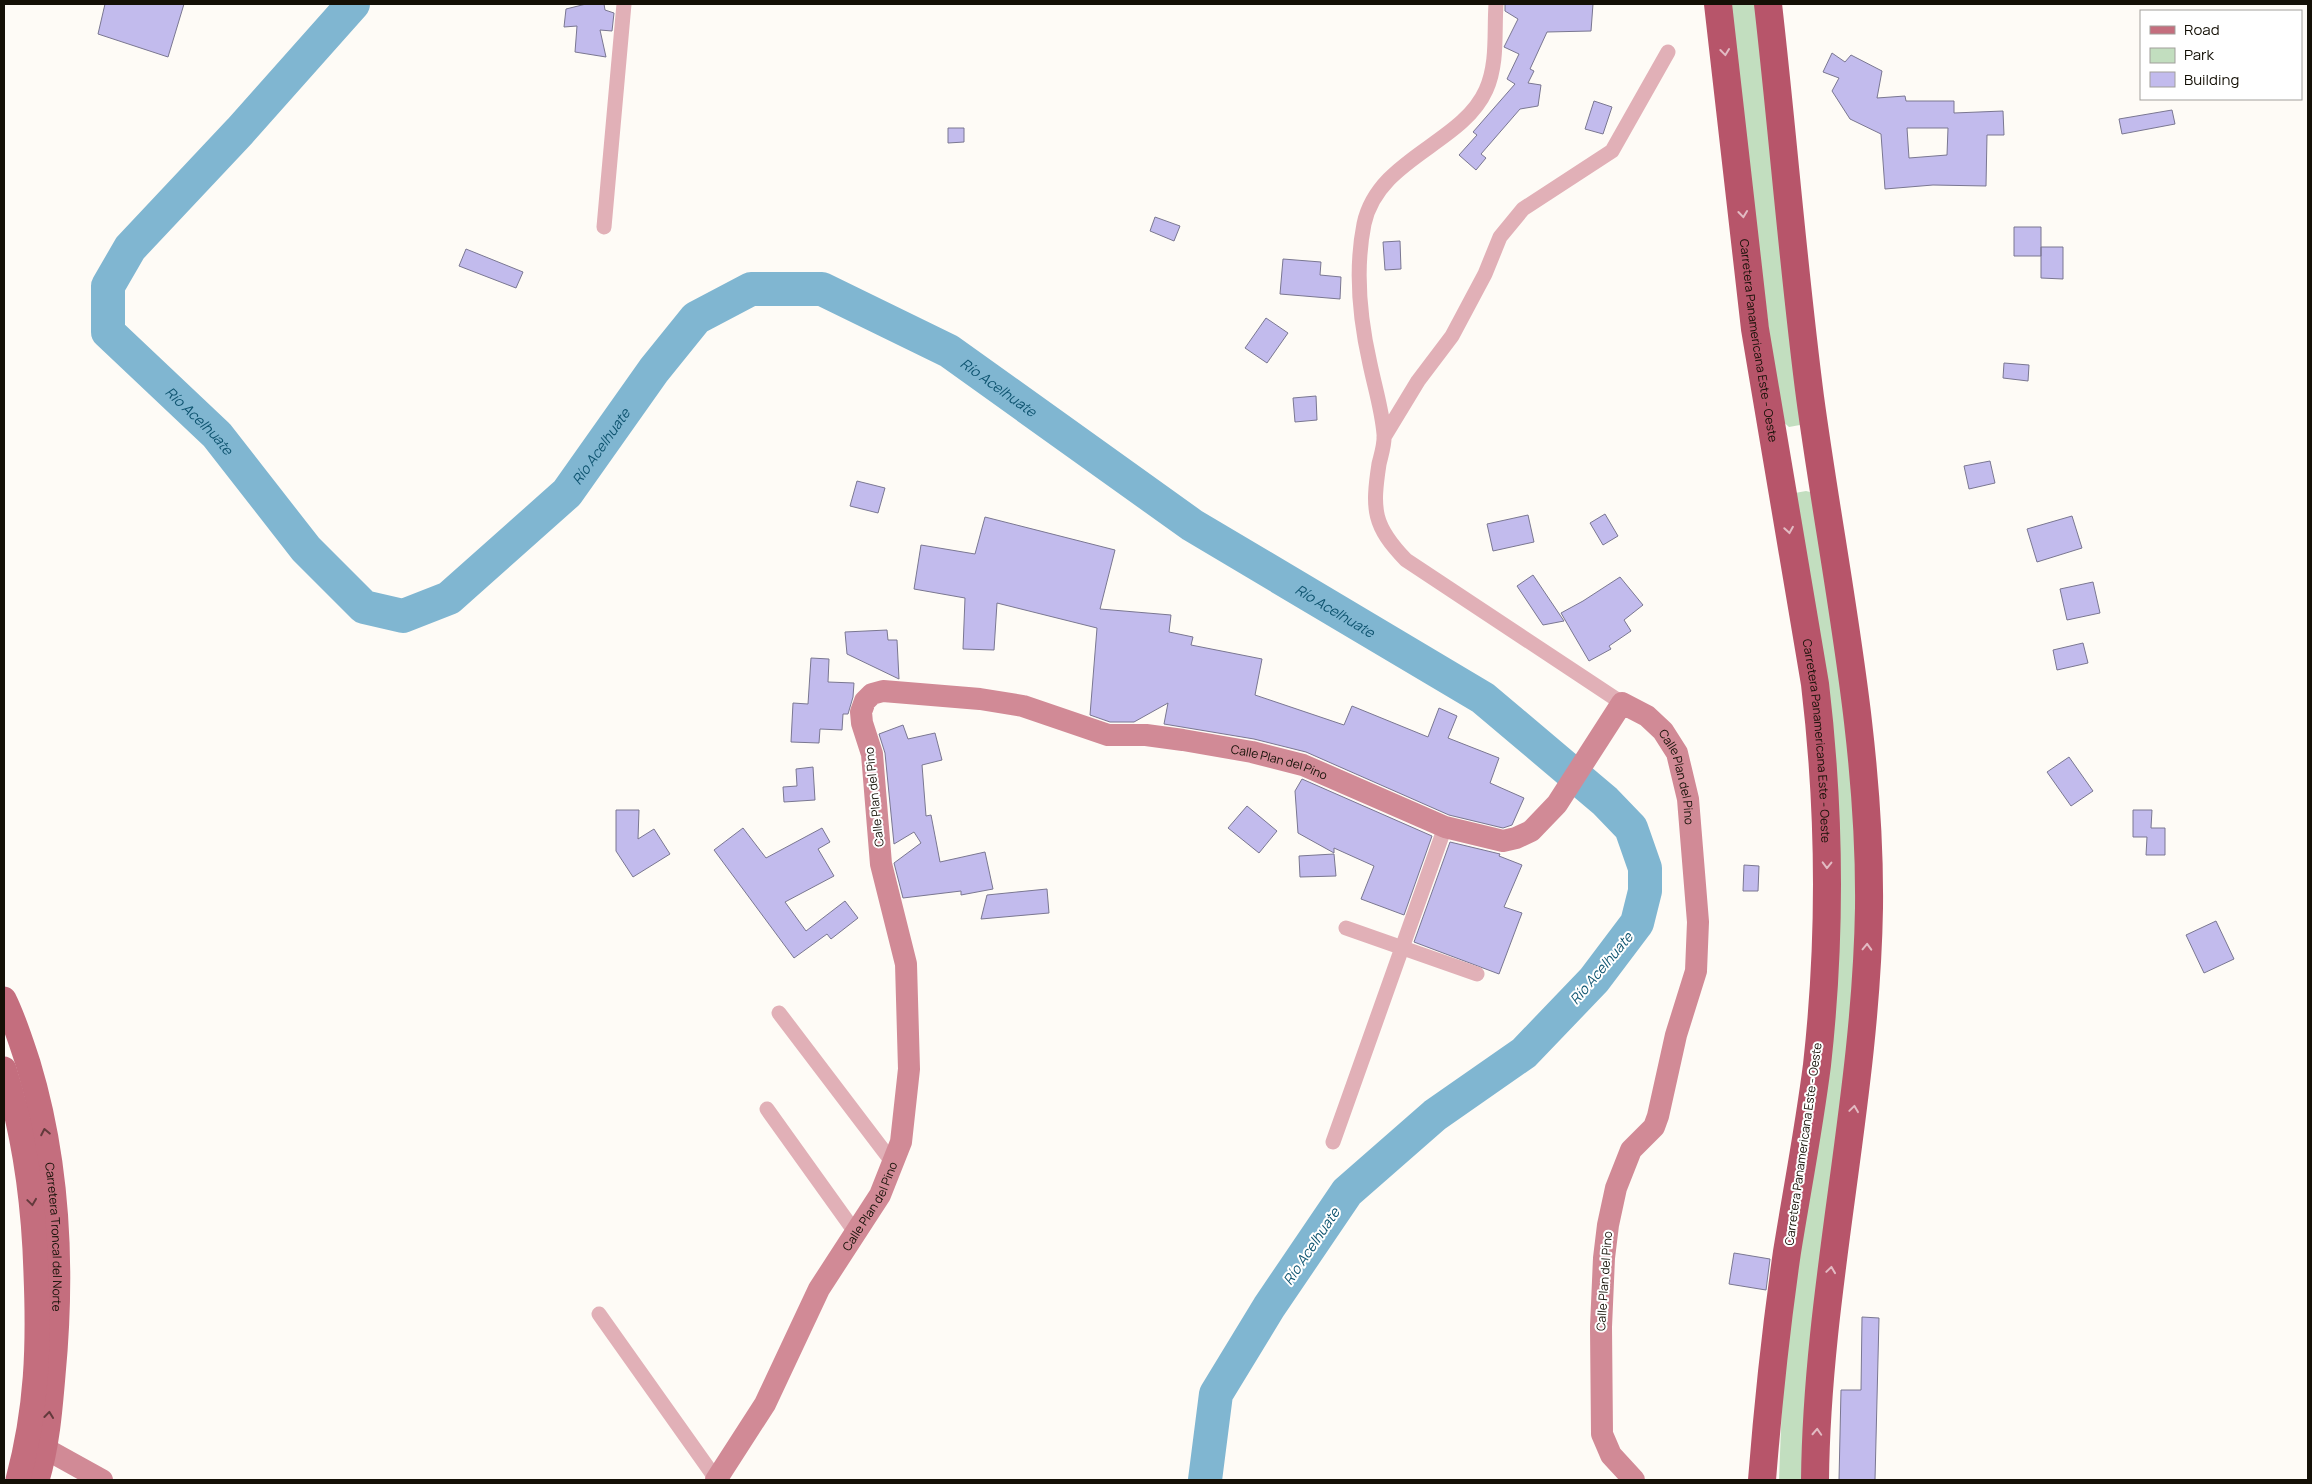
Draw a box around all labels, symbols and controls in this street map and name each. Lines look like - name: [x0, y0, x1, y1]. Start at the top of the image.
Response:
- legend: [2140, 10, 2302, 100]
- text: Road: [2184, 19, 2220, 40]
- text: Park: [2184, 44, 2214, 65]
- one-way arrow: [1719, 48, 1729, 56]
- text: Building: [2184, 69, 2239, 90]
- one-way arrow: [1737, 210, 1748, 218]
- street label: Carretera Panamericana Este - Oeste: [1736, 238, 1782, 443]
- water label: Río Acelhuate: [957, 353, 1041, 421]
- water label: Río Acelhuate: [162, 382, 239, 459]
- water label: Río Acelhuate: [567, 404, 634, 488]
- one-way arrow: [1783, 526, 1793, 535]
- water label: Río Acelhuate: [1292, 579, 1379, 641]
- street label: Carretera Panamericana Este - Oeste: [1799, 638, 1835, 843]
- street label: Calle Plan del Pino: [1655, 725, 1699, 825]
- street label: Calle Plan del Pino: [1230, 740, 1331, 783]
- street label: Calle Plan del Pino: [860, 746, 888, 848]
- one-way arrow: [1821, 861, 1832, 869]
- water label: Río Acelhuate: [1565, 927, 1637, 1008]
- one-way arrow: [1862, 943, 1872, 950]
- street label: Carretera Panamericana Este - Oeste: [1780, 1041, 1826, 1247]
- one-way arrow: [1848, 1104, 1859, 1112]
- one-way arrow: [40, 1127, 50, 1136]
- street label: Calle Plan del Pino: [838, 1159, 901, 1254]
- street label: Carretera Troncal del Norte: [42, 1161, 66, 1312]
- one-way arrow: [26, 1198, 37, 1206]
- water label: Río Acelhuate: [1278, 1203, 1344, 1288]
- street label: Calle Plan del Pino: [1592, 1230, 1616, 1332]
- one-way arrow: [1826, 1265, 1836, 1274]
- one-way arrow: [43, 1411, 54, 1419]
- one-way arrow: [1811, 1427, 1822, 1435]

